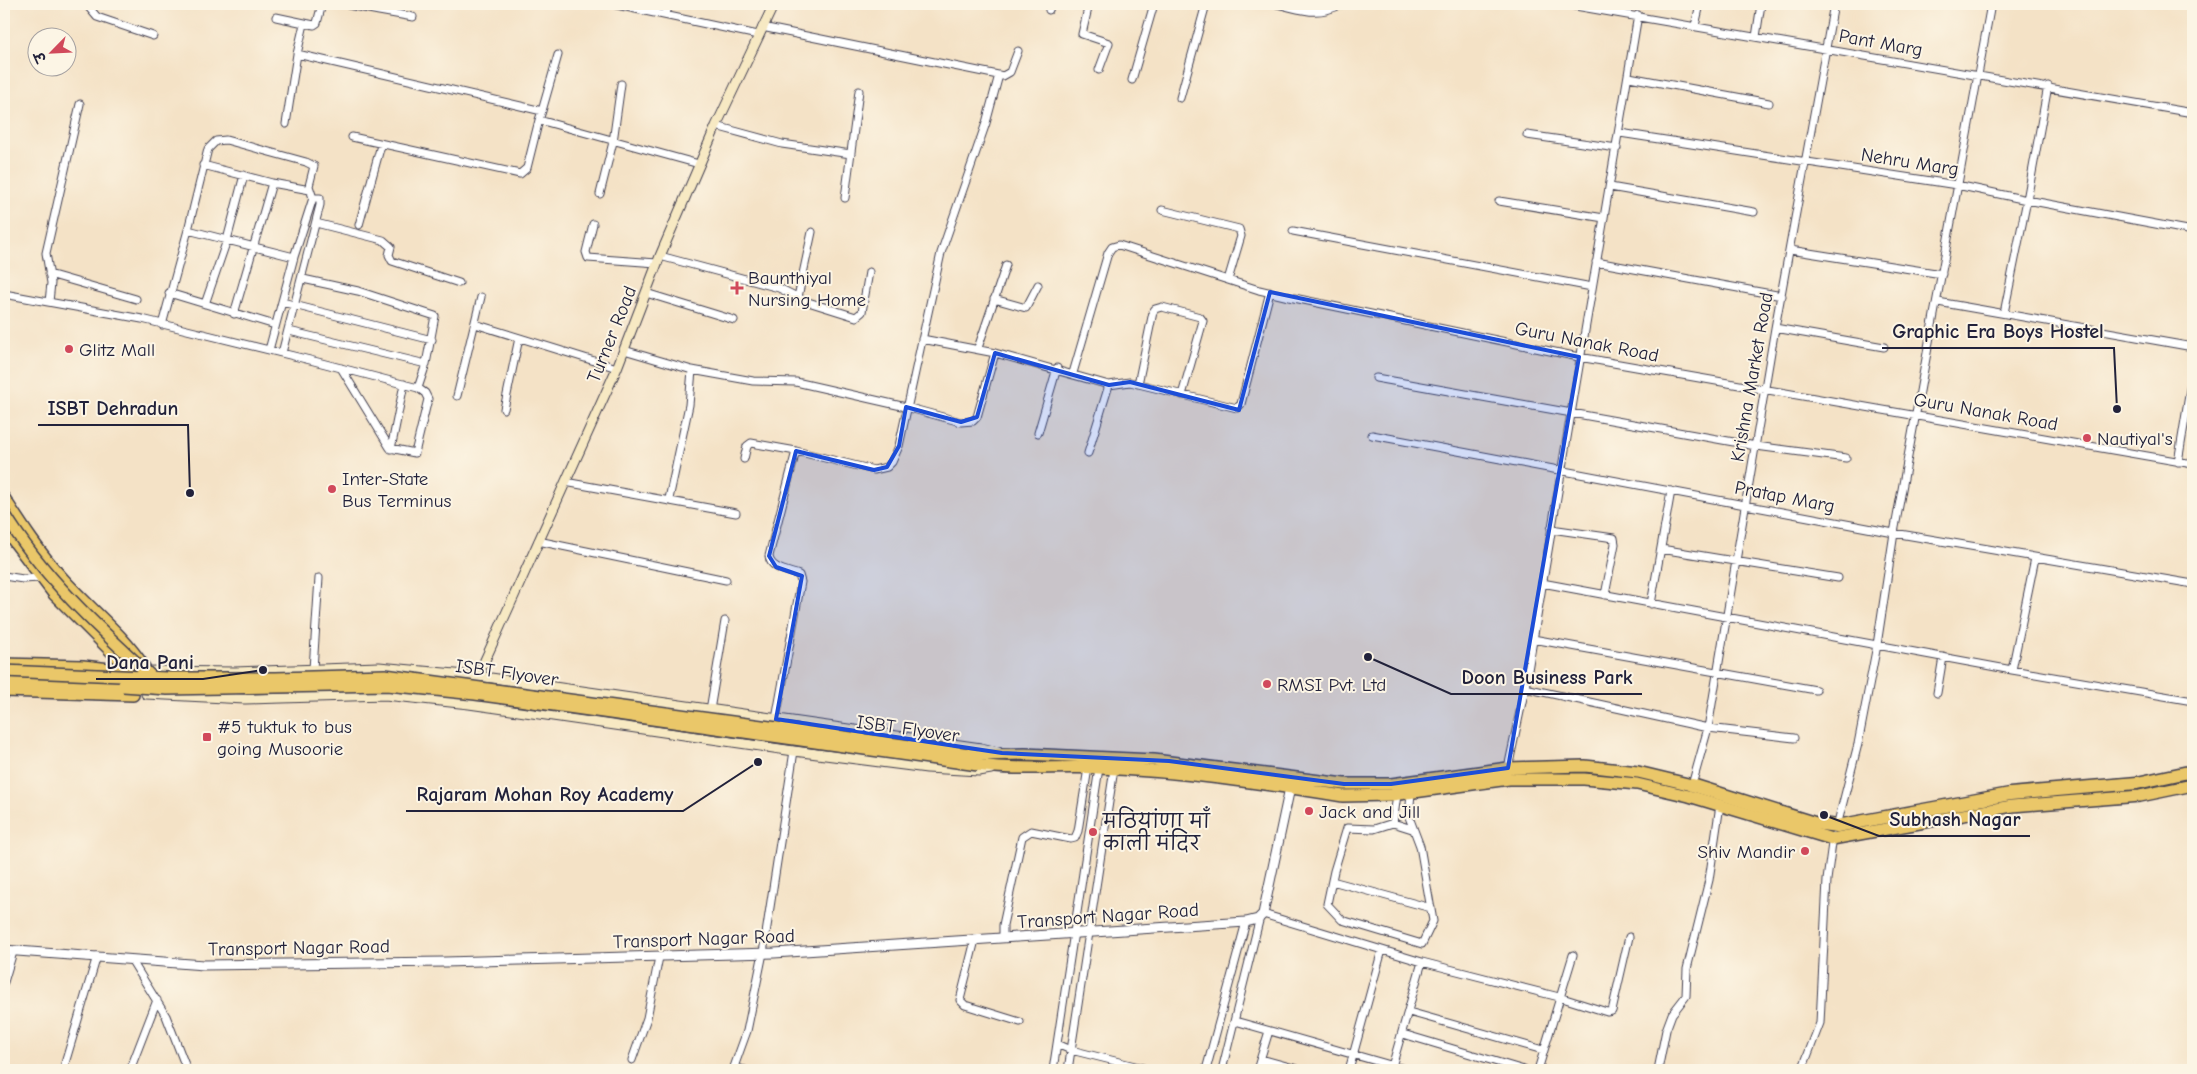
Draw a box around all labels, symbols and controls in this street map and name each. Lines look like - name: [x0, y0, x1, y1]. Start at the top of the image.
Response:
- street label: Pant Marg: [1837, 25, 1924, 61]
- north arrow: [28, 28, 78, 78]
- text: उ: [30, 48, 51, 67]
- street label: Nehru Marg: [1859, 143, 1960, 181]
- place label: Baunthiyal Nursing Home: [748, 267, 866, 311]
- marker: Baunthiyal Nursing Home: [730, 281, 744, 295]
- street label: Turner Road: [583, 283, 641, 386]
- street label: Krishna Market Road: [1726, 291, 1778, 464]
- callout: Graphic Era Boys Hostel: [1882, 313, 2114, 348]
- street label: Guru Nanak Road: [1513, 317, 1661, 367]
- text: Graphic Era Boys Hostel: [1892, 320, 2104, 343]
- place label: Glitz Mall: [79, 339, 155, 361]
- marker: Glitz Mall: [63, 343, 75, 355]
- street label: Guru Nanak Road: [1912, 388, 2060, 436]
- callout: ISBT Dehradun: [38, 390, 188, 425]
- text: ISBT Dehradun: [48, 397, 178, 420]
- place label: Nautiyal's: [2097, 428, 2173, 450]
- marker: Nautiyal's: [2081, 432, 2093, 444]
- place label: Inter-State Bus Terminus: [342, 468, 451, 512]
- street label: Pratap Marg: [1733, 476, 1837, 517]
- marker: Inter-State Bus Terminus: [326, 483, 338, 495]
- callout: Dana Pani: [96, 644, 203, 679]
- text: Dana Pani: [106, 651, 194, 674]
- street label: ISBT Flyover: [454, 655, 560, 691]
- callout: Doon Business Park: [1451, 659, 1642, 694]
- text: Doon Business Park: [1462, 666, 1633, 689]
- place label: RMSI Pvt. Ltd: [1277, 674, 1386, 696]
- marker: RMSI Pvt. Ltd: [1261, 678, 1273, 690]
- street label: ISBT Flyover: [855, 711, 961, 747]
- place label: #5 tuktuk to bus going Musoorie: [217, 716, 352, 760]
- marker: #5 tuktuk to bus going Musoorie: [201, 731, 213, 743]
- callout: Rajaram Mohan Roy Academy: [406, 776, 683, 811]
- text: Rajaram Mohan Roy Academy: [416, 783, 674, 806]
- place label: Jack and Jill: [1319, 801, 1420, 823]
- callout: Subhash Nagar: [1879, 801, 2030, 836]
- marker: Jack and Jill: [1303, 805, 1315, 817]
- place label: मठियांणा माँ काली मंदिर: [1102, 806, 1211, 855]
- text: Subhash Nagar: [1889, 808, 2021, 831]
- marker: मठियांणा माँ काली मंदिर: [1087, 826, 1099, 838]
- place label: Shiv Mandir: [1698, 841, 1795, 863]
- marker: Shiv Mandir: [1799, 845, 1811, 857]
- street label: Transport Nagar Road: [1017, 899, 1200, 933]
- street label: Transport Nagar Road: [613, 925, 795, 953]
- street label: Transport Nagar Road: [208, 935, 390, 961]

